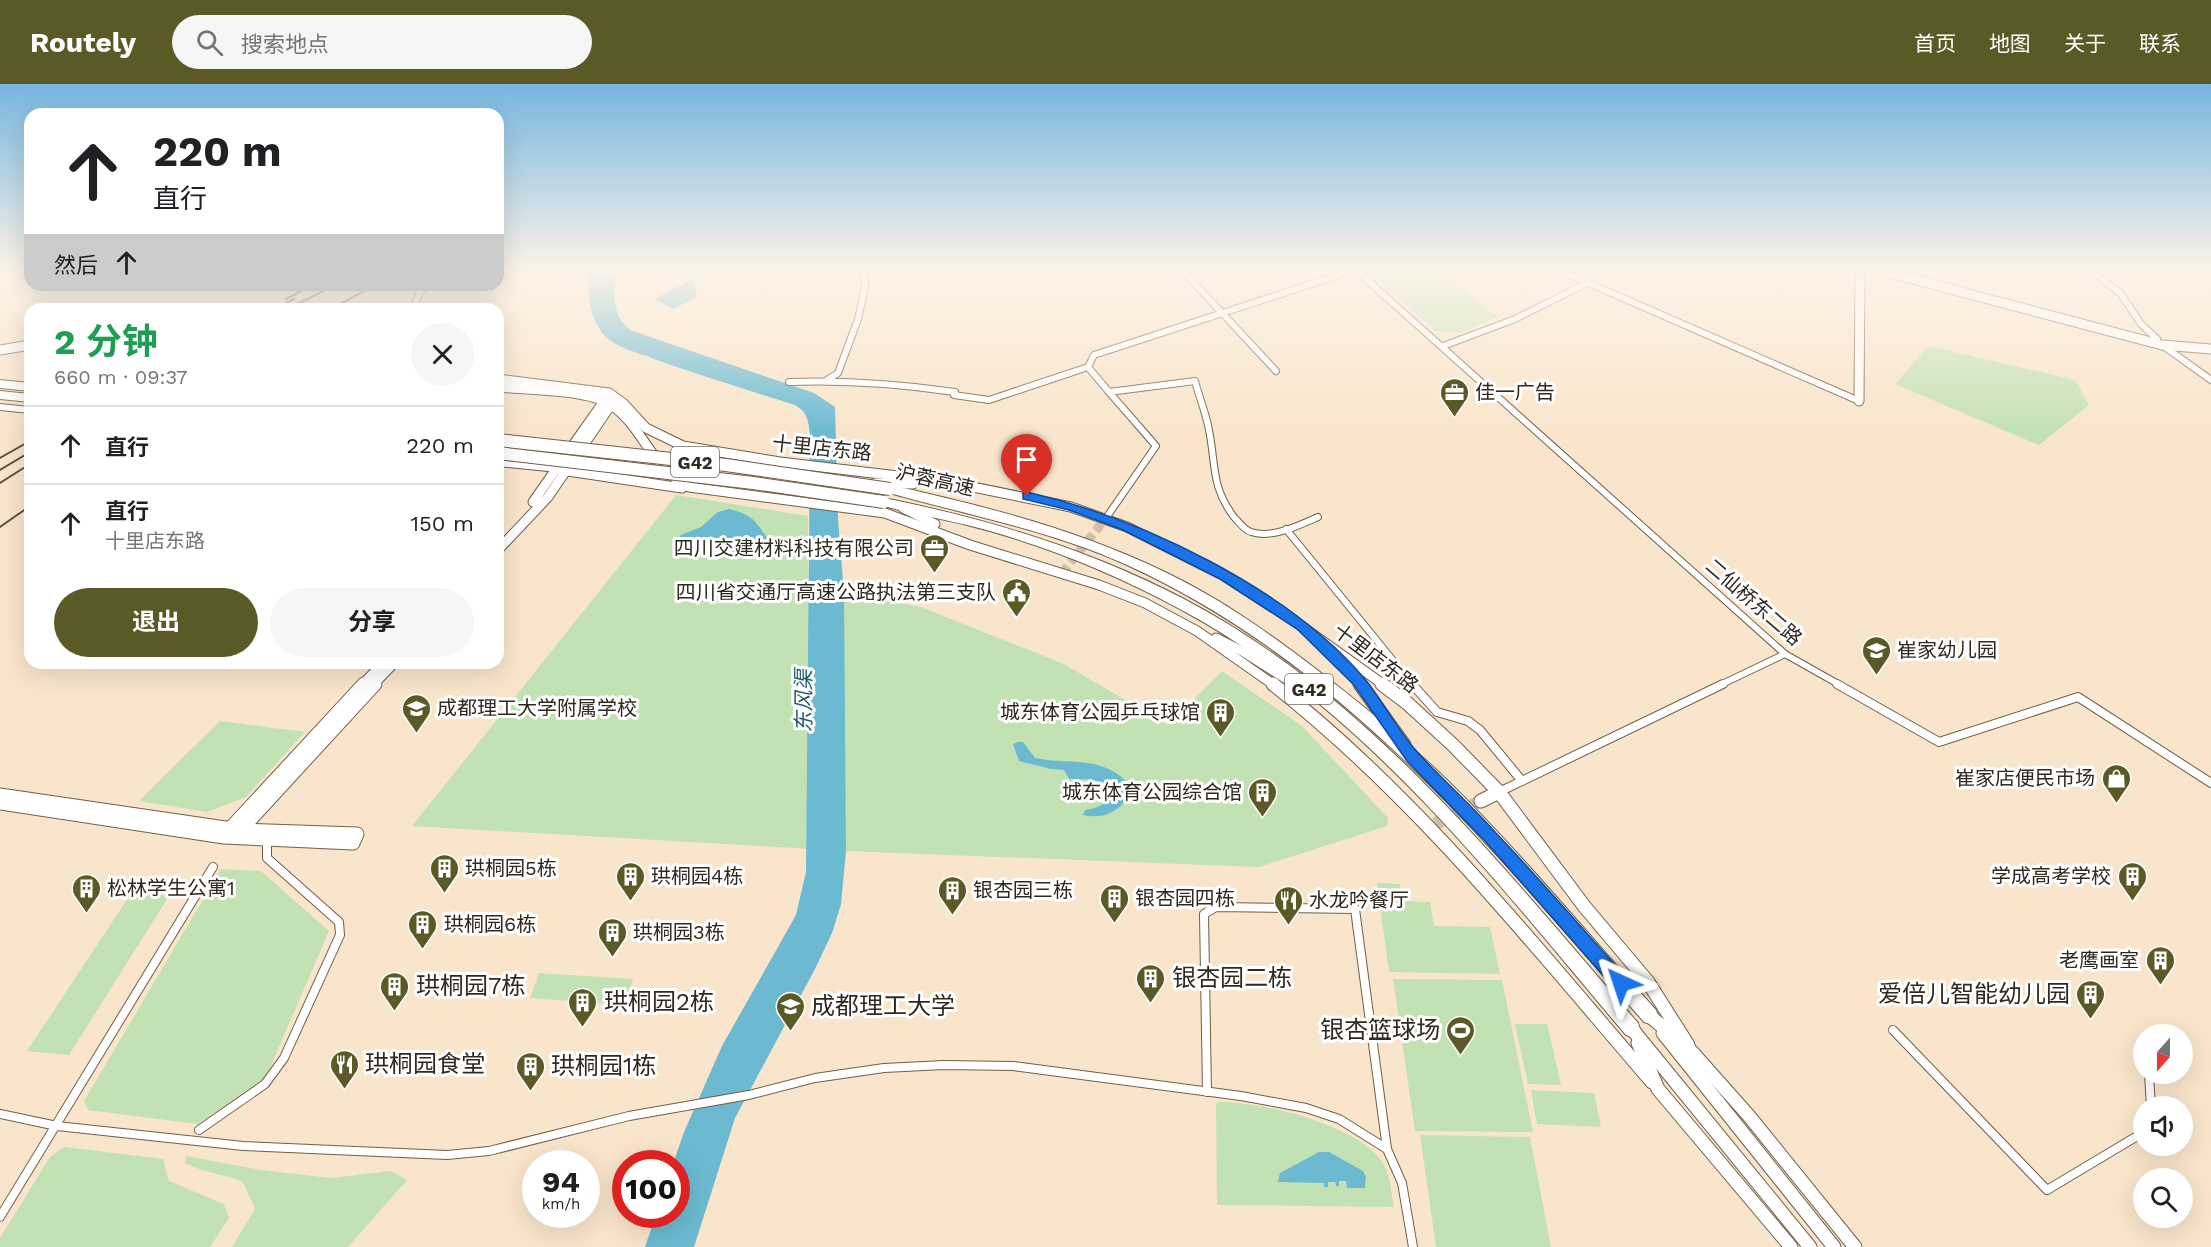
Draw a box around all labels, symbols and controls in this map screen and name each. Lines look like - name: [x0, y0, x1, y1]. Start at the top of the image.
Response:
- search box: [172, 15, 592, 69]
- text: Routely: [30, 26, 136, 59]
- icon: search: [193, 26, 226, 59]
- text: 首页: [1914, 31, 1956, 56]
- text: 地图: [1989, 31, 2031, 56]
- text: 关于: [2064, 31, 2106, 56]
- text: 联系: [2139, 31, 2181, 56]
- text: 搜索地点: [241, 32, 329, 57]
- text: 220 m: [153, 127, 282, 176]
- icon: ahead: [54, 132, 132, 210]
- text: 直行: [153, 183, 207, 215]
- icon: ahead: [110, 246, 143, 279]
- text: 然后: [54, 253, 98, 278]
- text: 2 分钟: [54, 321, 158, 363]
- button: close: [411, 323, 474, 386]
- text: 660 m · 09:37: [54, 365, 188, 389]
- office icon: 佳一广告: [1438, 376, 1470, 418]
- place label: 佳一广告: [1475, 380, 1555, 404]
- icon: ahead: [54, 429, 87, 462]
- street label: 十里店东路: [771, 431, 873, 465]
- text: 220 m: [406, 433, 474, 458]
- pin: [1001, 434, 1052, 496]
- text: 直行: [105, 435, 149, 460]
- icon: arrive: [1010, 443, 1043, 476]
- road number: G42: [671, 447, 719, 477]
- street label: 沪蓉高速: [893, 459, 977, 501]
- text: 直行: [105, 499, 149, 524]
- icon: ahead: [54, 507, 87, 540]
- text: 150 m: [410, 511, 474, 536]
- text: 十里店东路: [105, 529, 205, 553]
- office icon: 四川交建材料科技有限公司: [919, 532, 951, 574]
- place label: 四川交建材料科技有限公司: [674, 536, 914, 560]
- street label: 二仙桥东二路: [1701, 554, 1807, 650]
- public building icon: 四川省交通厅高速公路执法第三支队: [1001, 576, 1033, 618]
- place label: 四川省交通厅高速公路执法第三支队: [676, 580, 996, 604]
- button: 退出: [54, 588, 258, 657]
- button: 分享: [270, 588, 474, 657]
- street label: 十里店东路: [1329, 618, 1423, 698]
- school or university icon: 崔家幼儿园: [1860, 634, 1892, 676]
- place label: 崔家幼儿园: [1897, 638, 1997, 662]
- water label: 东风渠: [791, 667, 816, 733]
- road number: G42: [1285, 674, 1333, 704]
- school or university icon: 成都理工大学附属学校: [400, 692, 432, 734]
- place label: 成都理工大学附属学校: [437, 696, 637, 720]
- building icon: 城东体育公园乒乓球馆: [1205, 696, 1237, 738]
- place label: 城东体育公园乒乓球馆: [1000, 700, 1200, 724]
- shop icon: 崔家店便民市场: [2100, 762, 2132, 804]
- place label: 崔家店便民市场: [1955, 766, 2095, 790]
- building icon: 城东体育公园综合馆: [1247, 776, 1279, 818]
- place label: 城东体育公园综合馆: [1062, 780, 1242, 804]
- building icon: 珙桐园5栋: [428, 852, 460, 894]
- place label: 珙桐园5栋: [465, 856, 557, 880]
- building icon: 珙桐园4栋: [614, 860, 646, 902]
- building icon: 学成高考学校: [2116, 860, 2148, 902]
- place label: 珙桐园4栋: [651, 864, 743, 888]
- place label: 学成高考学校: [1991, 864, 2111, 888]
- building icon: 松林学生公寓1: [70, 872, 102, 914]
- building icon: 银杏园三栋: [936, 874, 968, 916]
- place label: 松林学生公寓1: [107, 876, 235, 900]
- place label: 银杏园三栋: [973, 878, 1073, 902]
- building icon: 银杏园四栋: [1098, 882, 1130, 924]
- restaurant icon: 水龙吟餐厅: [1272, 884, 1304, 926]
- place label: 银杏园四栋: [1135, 886, 1235, 910]
- place label: 水龙吟餐厅: [1309, 888, 1409, 912]
- building icon: 珙桐园6栋: [407, 908, 439, 950]
- place label: 珙桐园6栋: [444, 912, 536, 936]
- building icon: 珙桐园3栋: [596, 916, 628, 958]
- place label: 珙桐园3栋: [633, 920, 725, 944]
- building icon: 老鹰画室: [2144, 944, 2176, 986]
- place label: 老鹰画室: [2059, 948, 2139, 972]
- position arrow: [1589, 951, 1653, 1015]
- building icon: 银杏园二栋: [1135, 962, 1167, 1004]
- place label: 银杏园二栋: [1172, 964, 1292, 992]
- building icon: 珙桐园7栋: [379, 970, 411, 1012]
- place label: 珙桐园7栋: [416, 972, 525, 1000]
- building icon: 爱倍儿智能幼儿园: [2075, 978, 2107, 1020]
- place label: 爱倍儿智能幼儿园: [1878, 980, 2070, 1008]
- building icon: 珙桐园2栋: [567, 986, 599, 1028]
- place label: 珙桐园2栋: [604, 988, 714, 1016]
- school or university icon: 成都理工大学: [774, 990, 806, 1032]
- place label: 成都理工大学: [811, 992, 955, 1020]
- sports icon: 银杏篮球场: [1445, 1014, 1477, 1056]
- place label: 银杏篮球场: [1320, 1016, 1440, 1044]
- north arrow: [2133, 1024, 2193, 1084]
- map controls: [2133, 1024, 2193, 1228]
- restaurant icon: 珙桐园食堂: [328, 1048, 360, 1090]
- place label: 珙桐园食堂: [365, 1050, 485, 1078]
- building icon: 珙桐园1栋: [514, 1050, 546, 1092]
- place label: 珙桐园1栋: [551, 1052, 656, 1080]
- button: sound: [2133, 1096, 2193, 1156]
- speed limit sign: 100: [612, 1150, 690, 1228]
- text: 94: [542, 1164, 580, 1199]
- button: search: [2133, 1168, 2193, 1228]
- text: km/h: [542, 1195, 580, 1213]

